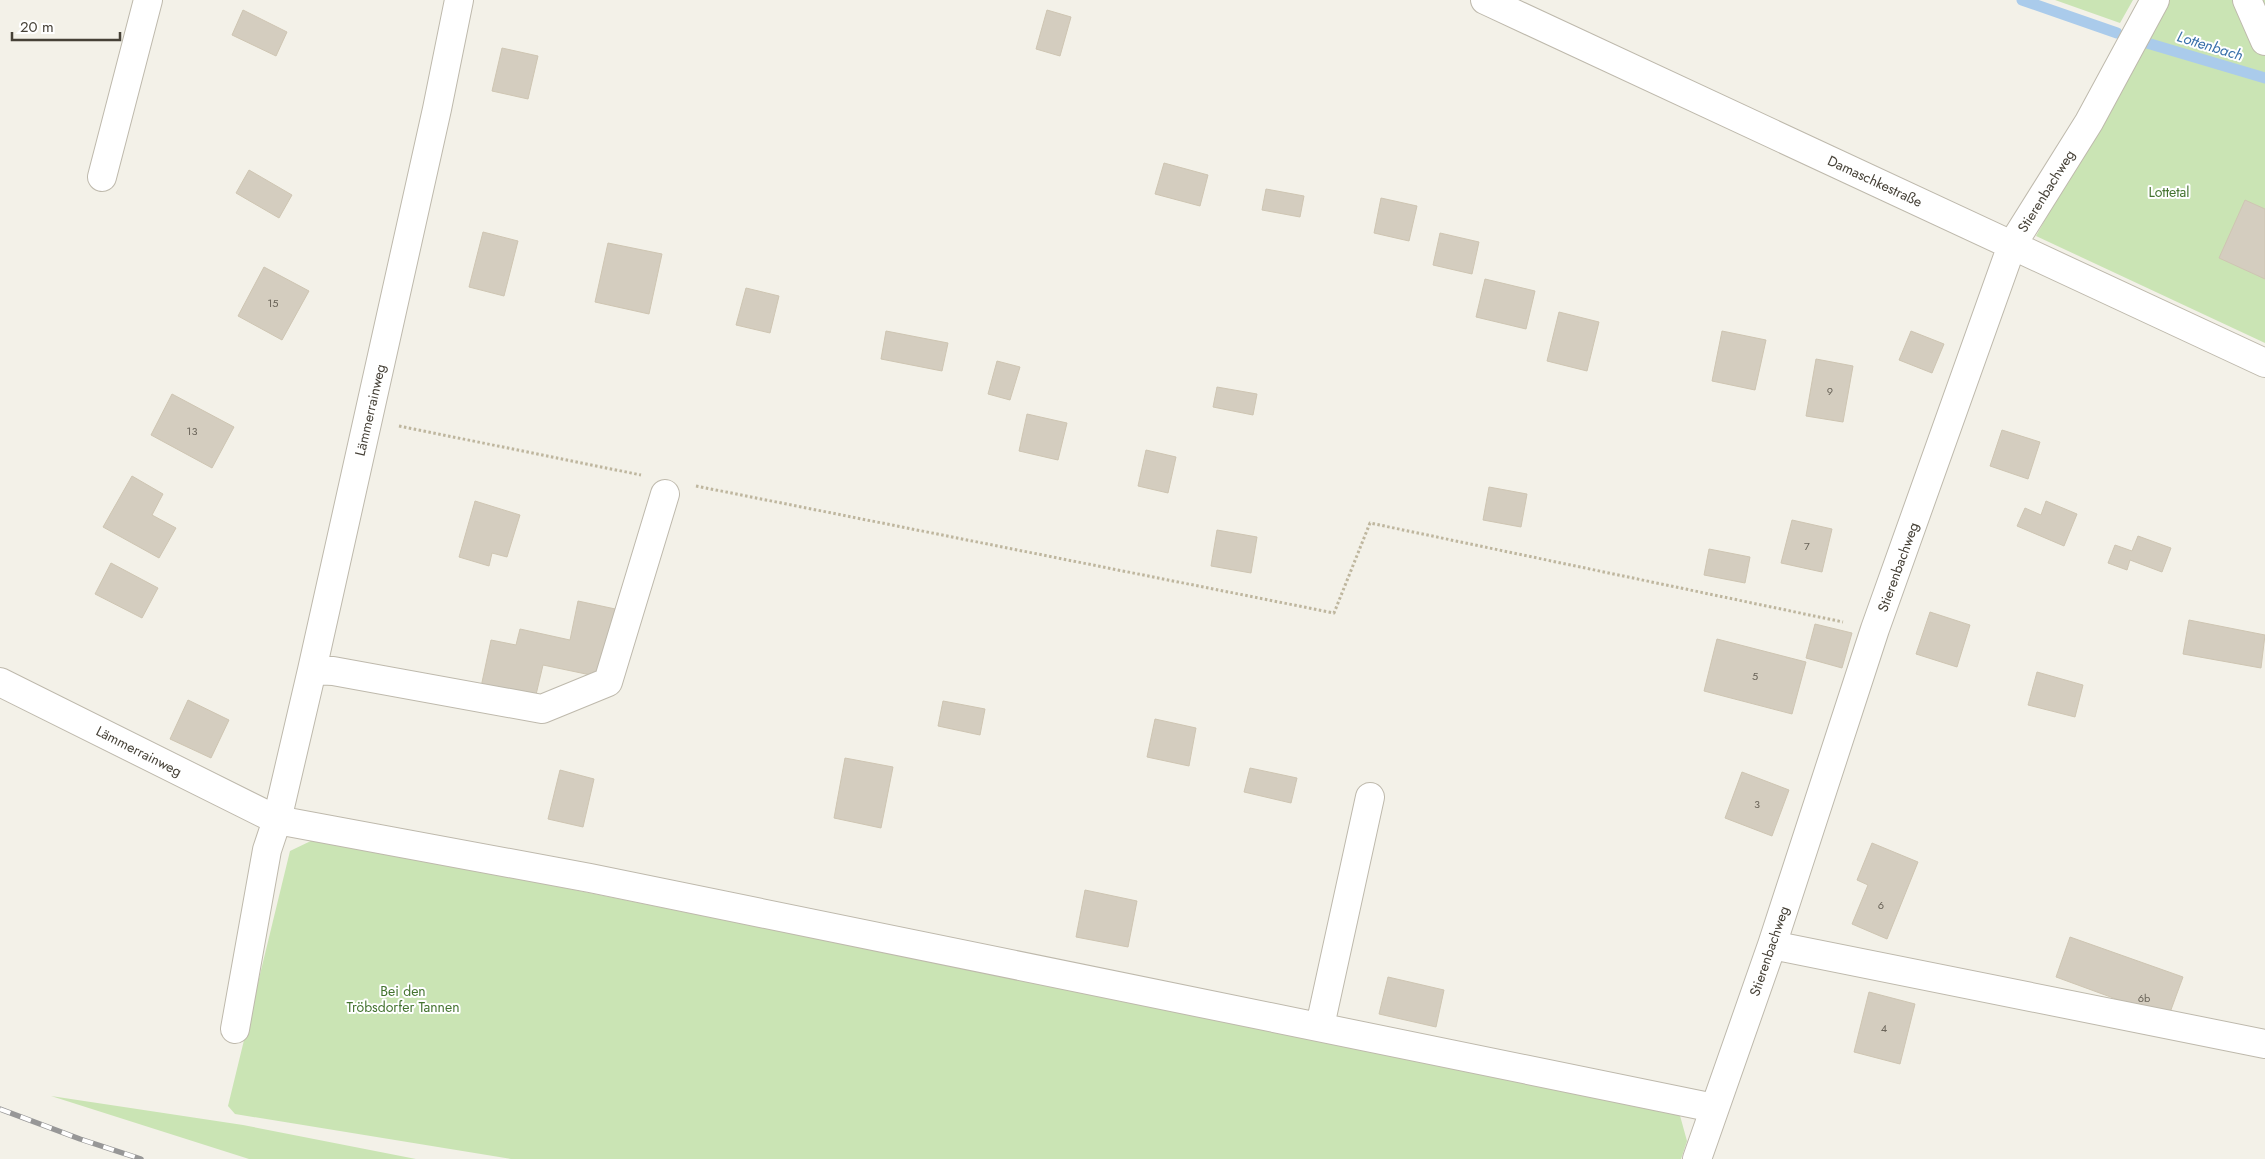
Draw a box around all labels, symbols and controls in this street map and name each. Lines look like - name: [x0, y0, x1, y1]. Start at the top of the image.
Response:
- scale bar: [12, 10, 120, 42]
- text: 20 m: [20, 16, 54, 38]
- water label: Lottenbach: [2174, 26, 2246, 66]
- street label: Stierenbachweg: [2013, 146, 2079, 236]
- street label: Damaschkestraße: [1824, 150, 1926, 212]
- park label: Lottetal: [2148, 182, 2190, 202]
- house number: 15: [267, 295, 279, 311]
- street label: Lämmerrainweg: [350, 362, 390, 458]
- house number: 9: [1827, 383, 1833, 399]
- house number: 13: [187, 423, 197, 439]
- street label: Stierenbachweg: [1872, 519, 1924, 615]
- house number: 7: [1804, 538, 1810, 554]
- house number: 5: [1752, 668, 1758, 684]
- street label: Lämmerrainweg: [93, 721, 185, 781]
- house number: 3: [1754, 796, 1760, 812]
- house number: 6: [1878, 897, 1884, 913]
- street label: Stierenbachweg: [1744, 903, 1794, 999]
- park label: Bei den Tröbsdorfer Tannen: [347, 981, 460, 1017]
- house number: 6b: [2138, 990, 2150, 1006]
- house number: 4: [1881, 1020, 1888, 1036]

